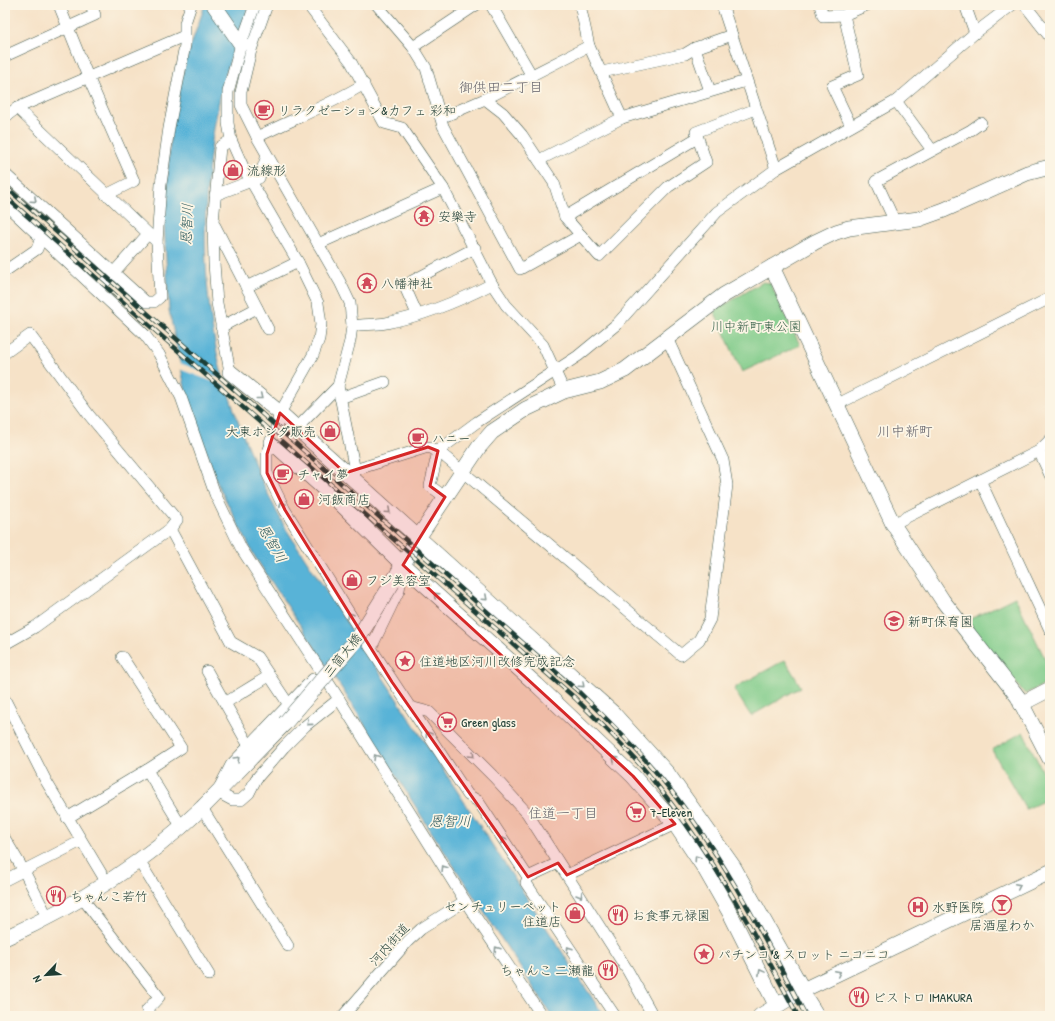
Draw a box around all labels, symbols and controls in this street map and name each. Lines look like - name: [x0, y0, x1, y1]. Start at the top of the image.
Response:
- district label: 御供田二丁目: [459, 77, 543, 96]
- cafe icon: リラクゼーション&カフェ 彩和: [253, 99, 275, 121]
- place label: リラクゼーション&カフェ 彩和: [278, 101, 456, 119]
- shop icon: 流線形: [222, 159, 244, 181]
- place label: 流線形: [247, 161, 286, 179]
- one-way arrow: [29, 195, 37, 202]
- water label: 恩智川: [176, 203, 196, 245]
- temple icon: 安樂寺: [413, 205, 435, 227]
- place label: 安樂寺: [438, 207, 477, 225]
- temple icon: 八幡神社: [356, 272, 378, 294]
- place label: 八幡神社: [381, 274, 433, 292]
- park label: 川中新町東公園: [710, 317, 802, 335]
- one-way arrow: [256, 392, 263, 399]
- shop icon: 大東ホンダ販売: [319, 420, 341, 442]
- district label: 川中新町: [877, 421, 933, 440]
- place label: 大東ホンダ販売: [226, 422, 316, 440]
- cafe icon: ハニー: [407, 427, 429, 449]
- place label: ハニー: [432, 429, 471, 447]
- cafe icon: チャイ夢: [272, 463, 294, 485]
- place label: チャイ夢: [297, 465, 349, 483]
- shop icon: 河飯商店: [293, 488, 315, 510]
- place label: 河飯商店: [318, 490, 370, 508]
- one-way arrow: [279, 501, 287, 509]
- one-way arrow: [384, 507, 391, 514]
- water label: 恩智川: [254, 520, 292, 566]
- shop icon: フジ美容室: [341, 569, 363, 591]
- place label: フジ美容室: [366, 571, 431, 589]
- one-way arrow: [434, 593, 441, 600]
- one-way arrow: [480, 593, 488, 601]
- school or university icon: 新町保育園: [883, 610, 905, 632]
- one-way arrow: [348, 612, 355, 619]
- place label: 新町保育園: [908, 612, 973, 630]
- street label: 三箇大橋: [319, 629, 365, 681]
- place icon: 住道地区河川改修完成記念: [394, 650, 416, 672]
- place label: 住道地区河川改修完成記念: [419, 652, 575, 670]
- one-way arrow: [577, 680, 585, 687]
- supermarket icon: Green glass: [436, 711, 458, 733]
- place label: Green glass: [461, 713, 516, 731]
- one-way arrow: [306, 719, 313, 726]
- one-way arrow: [426, 732, 433, 739]
- one-way arrow: [467, 750, 475, 758]
- one-way arrow: [373, 754, 380, 761]
- one-way arrow: [232, 756, 240, 764]
- one-way arrow: [612, 756, 619, 763]
- supermarket icon: 7-Eleven: [625, 801, 647, 823]
- district label: 住道一丁目: [528, 803, 598, 822]
- place label: 7-Eleven: [650, 803, 692, 821]
- water label: 恩智川: [429, 811, 471, 830]
- one-way arrow: [501, 837, 508, 844]
- one-way arrow: [695, 855, 702, 862]
- one-way arrow: [441, 865, 449, 872]
- one-way arrow: [1014, 883, 1022, 891]
- restaurant icon: ちゃんこ若竹: [45, 885, 67, 907]
- place label: ちゃんこ若竹: [70, 887, 148, 905]
- one-way arrow: [575, 891, 582, 898]
- bar icon: 居酒屋わか: [991, 894, 1013, 916]
- hospital icon: 水野医院: [907, 896, 929, 918]
- place label: センチュリーペット 住道店: [444, 897, 561, 930]
- place label: 水野医院: [932, 898, 984, 916]
- shop icon: センチュリーペット 住道店: [564, 902, 586, 924]
- restaurant icon: お食事元禄園: [607, 904, 629, 926]
- place label: お食事元禄園: [632, 906, 710, 924]
- place label: 居酒屋わか: [969, 916, 1035, 934]
- street label: 河内街道: [365, 919, 413, 969]
- place icon: パチンコ & スロット ニコニコ: [693, 943, 715, 965]
- place label: パチンコ & スロット ニコニコ: [718, 945, 890, 963]
- one-way arrow: [494, 946, 502, 953]
- one-way arrow: [566, 946, 574, 953]
- north arrow: [26, 955, 66, 995]
- restaurant icon: ちゃんこ 二瀬龍: [597, 959, 619, 981]
- place label: ちゃんこ 二瀬龍: [500, 961, 594, 979]
- one-way arrow: [758, 968, 766, 976]
- one-way arrow: [834, 970, 842, 978]
- text: N: [29, 973, 45, 985]
- restaurant icon: ビストロ IMAKURA: [848, 986, 870, 1008]
- place label: ビストロ IMAKURA: [873, 988, 973, 1006]

